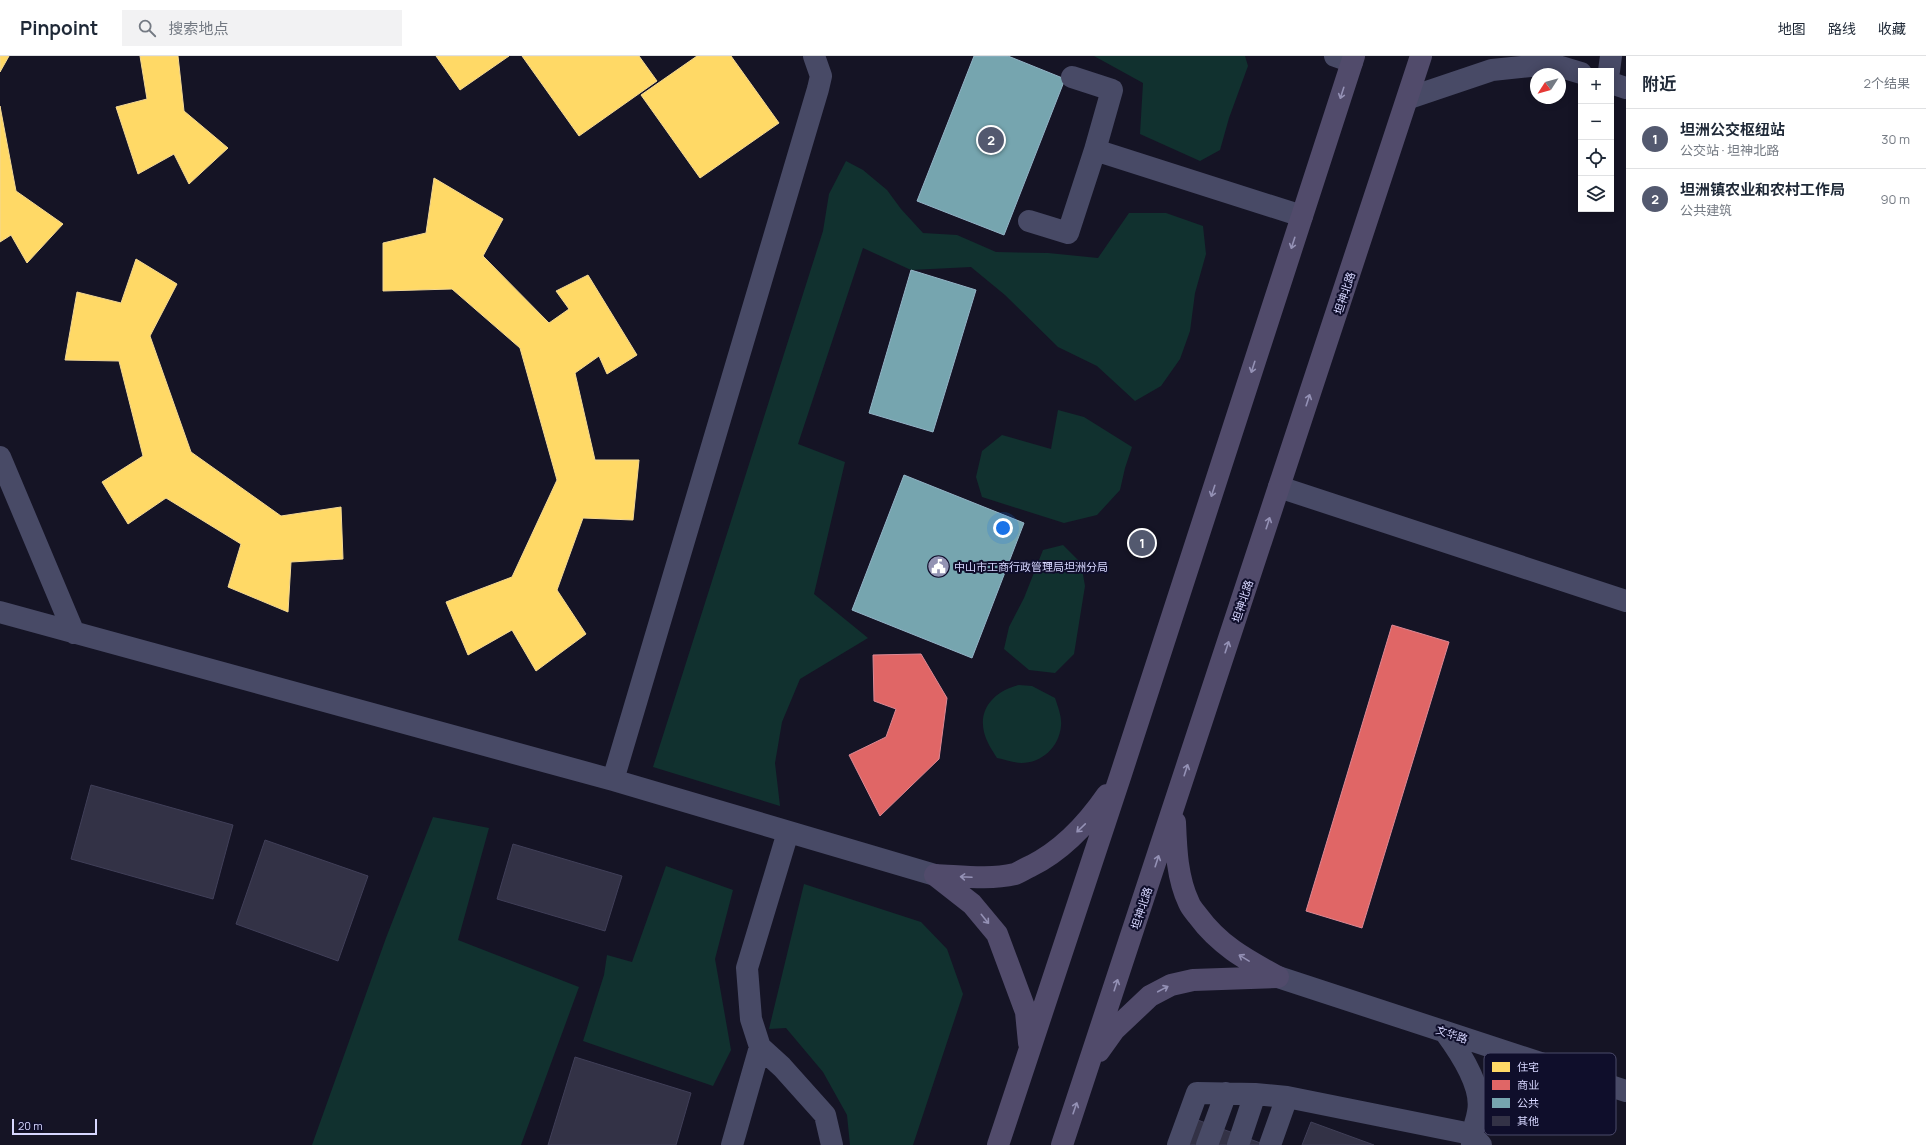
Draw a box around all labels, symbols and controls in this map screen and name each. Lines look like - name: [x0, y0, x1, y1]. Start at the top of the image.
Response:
- search box: [122, 10, 402, 46]
- text: Pinpoint: [20, 15, 98, 41]
- icon: search: [136, 17, 158, 39]
- text: 搜索地点: [168, 18, 228, 39]
- text: 地图: [1778, 19, 1806, 38]
- text: 路线: [1828, 19, 1856, 38]
- text: 收藏: [1878, 19, 1906, 38]
- north arrow: [1530, 68, 1566, 104]
- map controls: [1578, 68, 1614, 212]
- button: +: [1578, 68, 1614, 104]
- text: 附近: [1642, 72, 1676, 95]
- text: 2个结果: [1864, 74, 1910, 92]
- one-way arrow: [1338, 86, 1345, 99]
- button: −: [1578, 104, 1614, 140]
- text: 坦洲公交枢纽站: [1680, 119, 1785, 140]
- pin: 2: [978, 125, 1004, 155]
- text: 1: [1652, 130, 1658, 148]
- text: 30 m: [1881, 130, 1910, 148]
- button: locate: [1578, 140, 1614, 176]
- text: 公交站 · 坦神北路: [1680, 141, 1779, 159]
- button: layers: [1578, 176, 1614, 212]
- text: 坦洲镇农业和农村工作局: [1680, 179, 1845, 200]
- text: 2: [1651, 190, 1659, 208]
- text: 90 m: [1880, 190, 1910, 208]
- text: 公共建筑: [1680, 201, 1732, 219]
- one-way arrow: [1289, 237, 1296, 250]
- street label: 坦神北路: [1330, 270, 1358, 316]
- one-way arrow: [1249, 360, 1256, 373]
- one-way arrow: [1305, 394, 1313, 406]
- one-way arrow: [1209, 484, 1216, 497]
- one-way arrow: [1264, 517, 1272, 529]
- your location: [993, 518, 1013, 538]
- pin: 1: [1129, 528, 1155, 558]
- public building icon: 中山市工商行政管理局坦洲分局: [925, 553, 951, 579]
- place label: 中山市工商行政管理局坦洲分局: [954, 559, 1108, 574]
- street label: 坦神北路: [1228, 578, 1256, 624]
- one-way arrow: [1224, 640, 1231, 653]
- one-way arrow: [1183, 764, 1191, 776]
- one-way arrow: [1076, 823, 1086, 833]
- one-way arrow: [1153, 856, 1161, 868]
- one-way arrow: [960, 873, 973, 880]
- street label: 坦神北路: [1127, 885, 1155, 931]
- one-way arrow: [980, 914, 989, 925]
- one-way arrow: [1239, 954, 1250, 962]
- one-way arrow: [1113, 978, 1120, 991]
- one-way arrow: [1157, 984, 1169, 992]
- street label: 文华路: [1434, 1022, 1470, 1046]
- legend: [1484, 1053, 1616, 1135]
- text: 住宅: [1517, 1059, 1539, 1074]
- text: 商业: [1517, 1077, 1539, 1092]
- text: 公共: [1517, 1095, 1539, 1110]
- one-way arrow: [1071, 1102, 1079, 1114]
- text: 其他: [1517, 1113, 1539, 1128]
- scale bar: [12, 1117, 97, 1136]
- text: 20 m: [18, 1118, 43, 1133]

